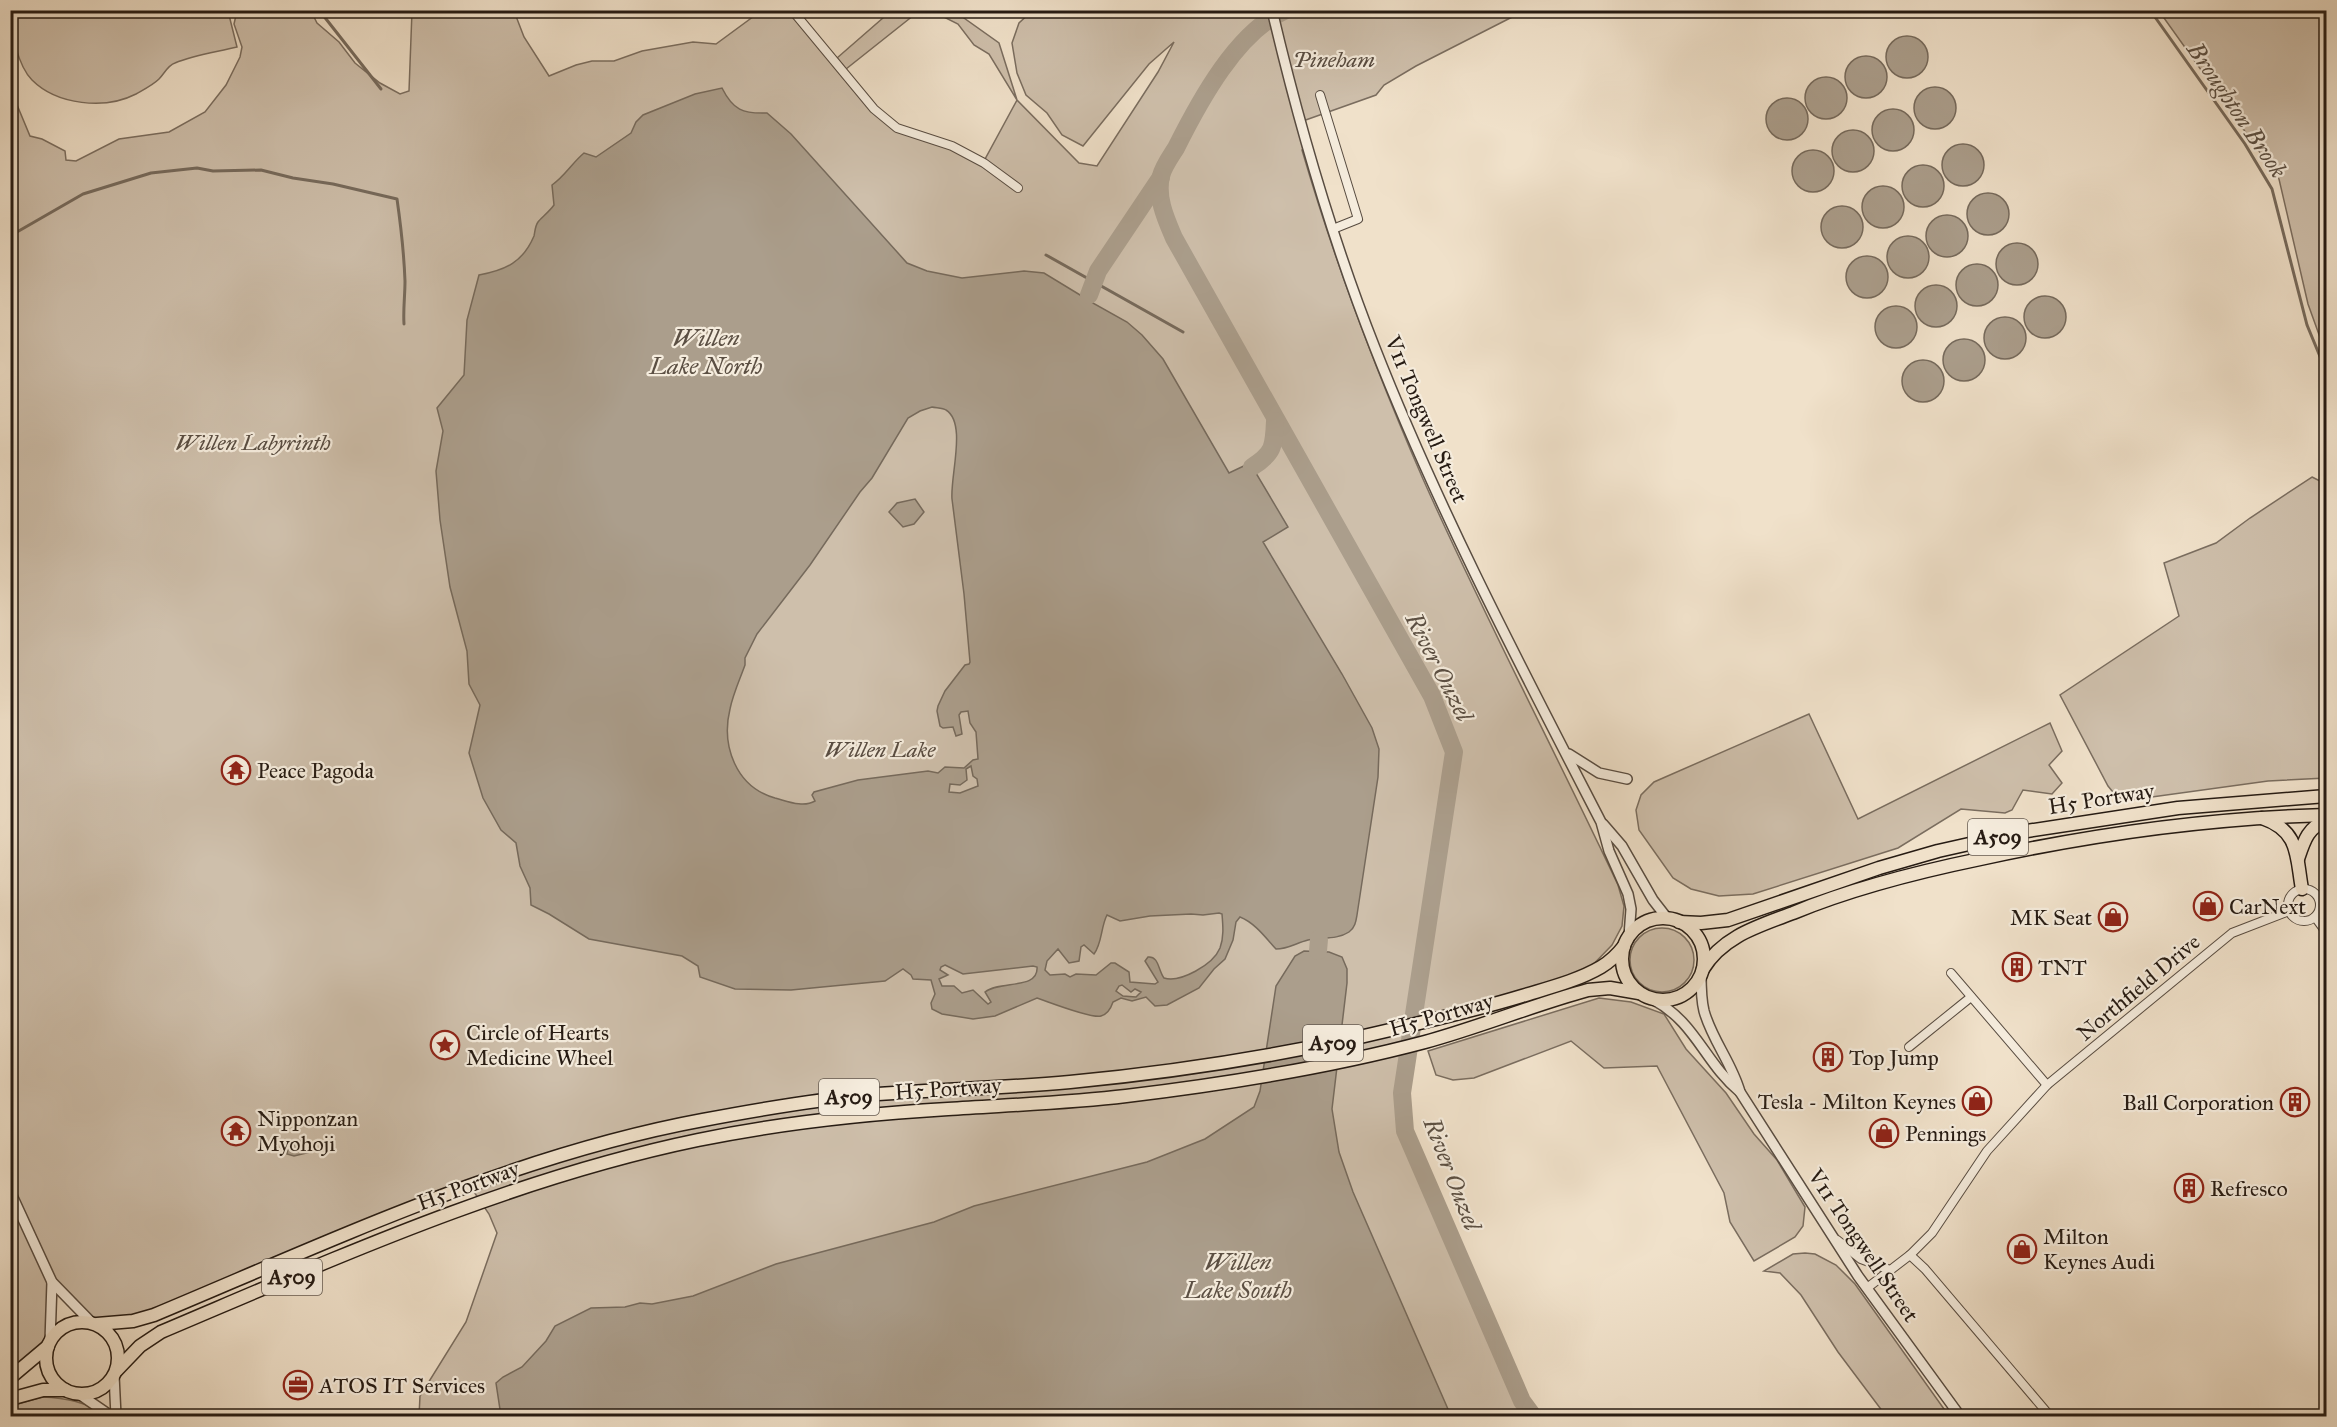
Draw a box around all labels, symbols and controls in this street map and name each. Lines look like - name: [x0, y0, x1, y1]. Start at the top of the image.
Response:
- water label: Broughton Brook: [2180, 35, 2294, 184]
- park label: Pineham: [1293, 46, 1375, 73]
- water label: Willen Lake North: [649, 323, 763, 381]
- street label: V11 Tongwell Street: [1379, 331, 1474, 507]
- park label: Willen Labyrinth: [175, 429, 331, 456]
- water label: River Ouzel: [1398, 607, 1480, 729]
- park label: Willen Lake: [825, 736, 936, 763]
- temple icon: Peace Pagoda: [220, 754, 252, 786]
- place label: Peace Pagoda: [257, 757, 375, 784]
- street label: H5 Portway: [2046, 777, 2157, 820]
- road number: A509: [1968, 819, 2028, 855]
- shop icon: CarNext: [2192, 890, 2224, 922]
- place label: CarNext: [2229, 893, 2306, 920]
- shop icon: MK Seat: [2097, 901, 2129, 933]
- place label: MK Seat: [2010, 904, 2092, 931]
- street label: Northfield Drive: [2071, 928, 2205, 1047]
- building icon: TNT: [2001, 951, 2033, 983]
- place label: TNT: [2038, 954, 2087, 981]
- street label: H5 Portway: [1386, 987, 1497, 1042]
- place label: Circle of Hearts Medicine Wheel: [466, 1019, 613, 1071]
- road number: A509: [1303, 1025, 1363, 1061]
- place icon: Circle of Hearts Medicine Wheel: [429, 1029, 461, 1061]
- building icon: Top Jump: [1812, 1041, 1844, 1073]
- place label: Top Jump: [1849, 1044, 1939, 1071]
- street label: H5 Portway: [894, 1071, 1003, 1106]
- road number: A509: [819, 1079, 879, 1115]
- shop icon: Tesla - Milton Keynes: [1961, 1085, 1993, 1117]
- building icon: Ball Corporation: [2279, 1086, 2311, 1118]
- place label: Tesla - Milton Keynes: [1758, 1088, 1956, 1115]
- place label: Ball Corporation: [2122, 1089, 2274, 1116]
- place label: Nipponzan Myohoji: [257, 1105, 358, 1157]
- water label: River Ouzel: [1416, 1112, 1488, 1237]
- temple icon: Nipponzan Myohoji: [220, 1115, 252, 1147]
- shop icon: Pennings: [1868, 1117, 1900, 1149]
- place label: Pennings: [1905, 1120, 1986, 1147]
- street label: H5 Portway: [413, 1154, 524, 1216]
- street label: V11 Tongwell Street: [1802, 1163, 1925, 1327]
- building icon: Refresco: [2173, 1172, 2205, 1204]
- place label: Refresco: [2210, 1175, 2288, 1202]
- place label: Milton Keynes Audi: [2043, 1223, 2155, 1275]
- shop icon: Milton Keynes Audi: [2006, 1233, 2038, 1265]
- water label: Willen Lake South: [1183, 1247, 1292, 1305]
- road number: A509: [262, 1259, 322, 1295]
- office icon: ATOS IT Services: [282, 1369, 314, 1401]
- place label: ATOS IT Services: [318, 1372, 485, 1399]

